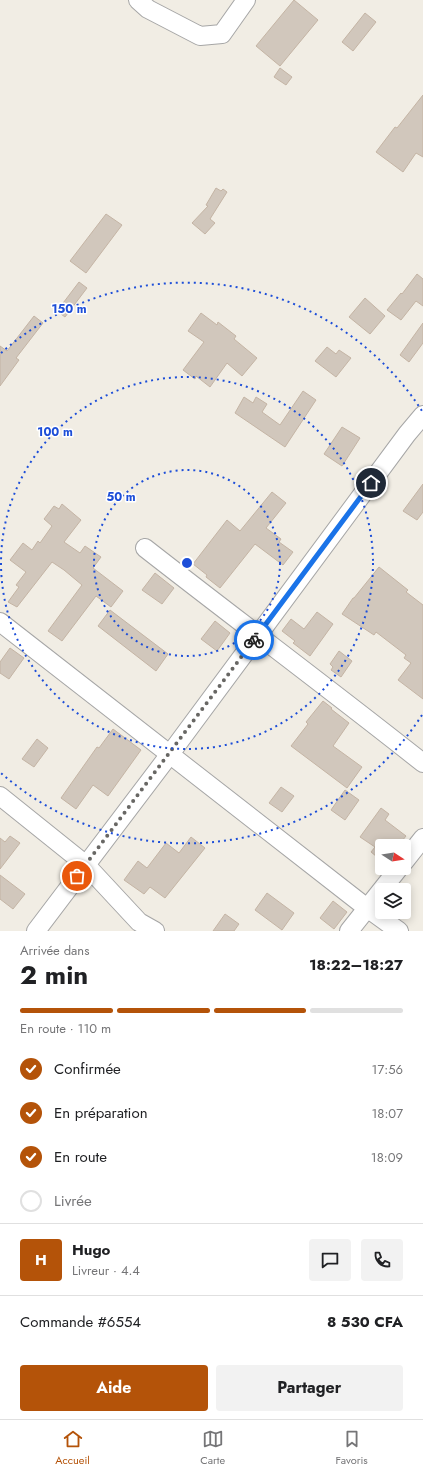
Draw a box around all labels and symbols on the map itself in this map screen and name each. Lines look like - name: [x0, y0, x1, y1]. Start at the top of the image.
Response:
- text: 150 m: [51, 300, 87, 318]
- text: 100 m: [37, 423, 73, 441]
- pin: [354, 466, 388, 500]
- text: 50 m: [106, 488, 136, 506]
- centre of rings: [180, 556, 194, 570]
- courier: [234, 620, 274, 660]
- north arrow: [375, 839, 411, 875]
- pin: [60, 859, 94, 893]

